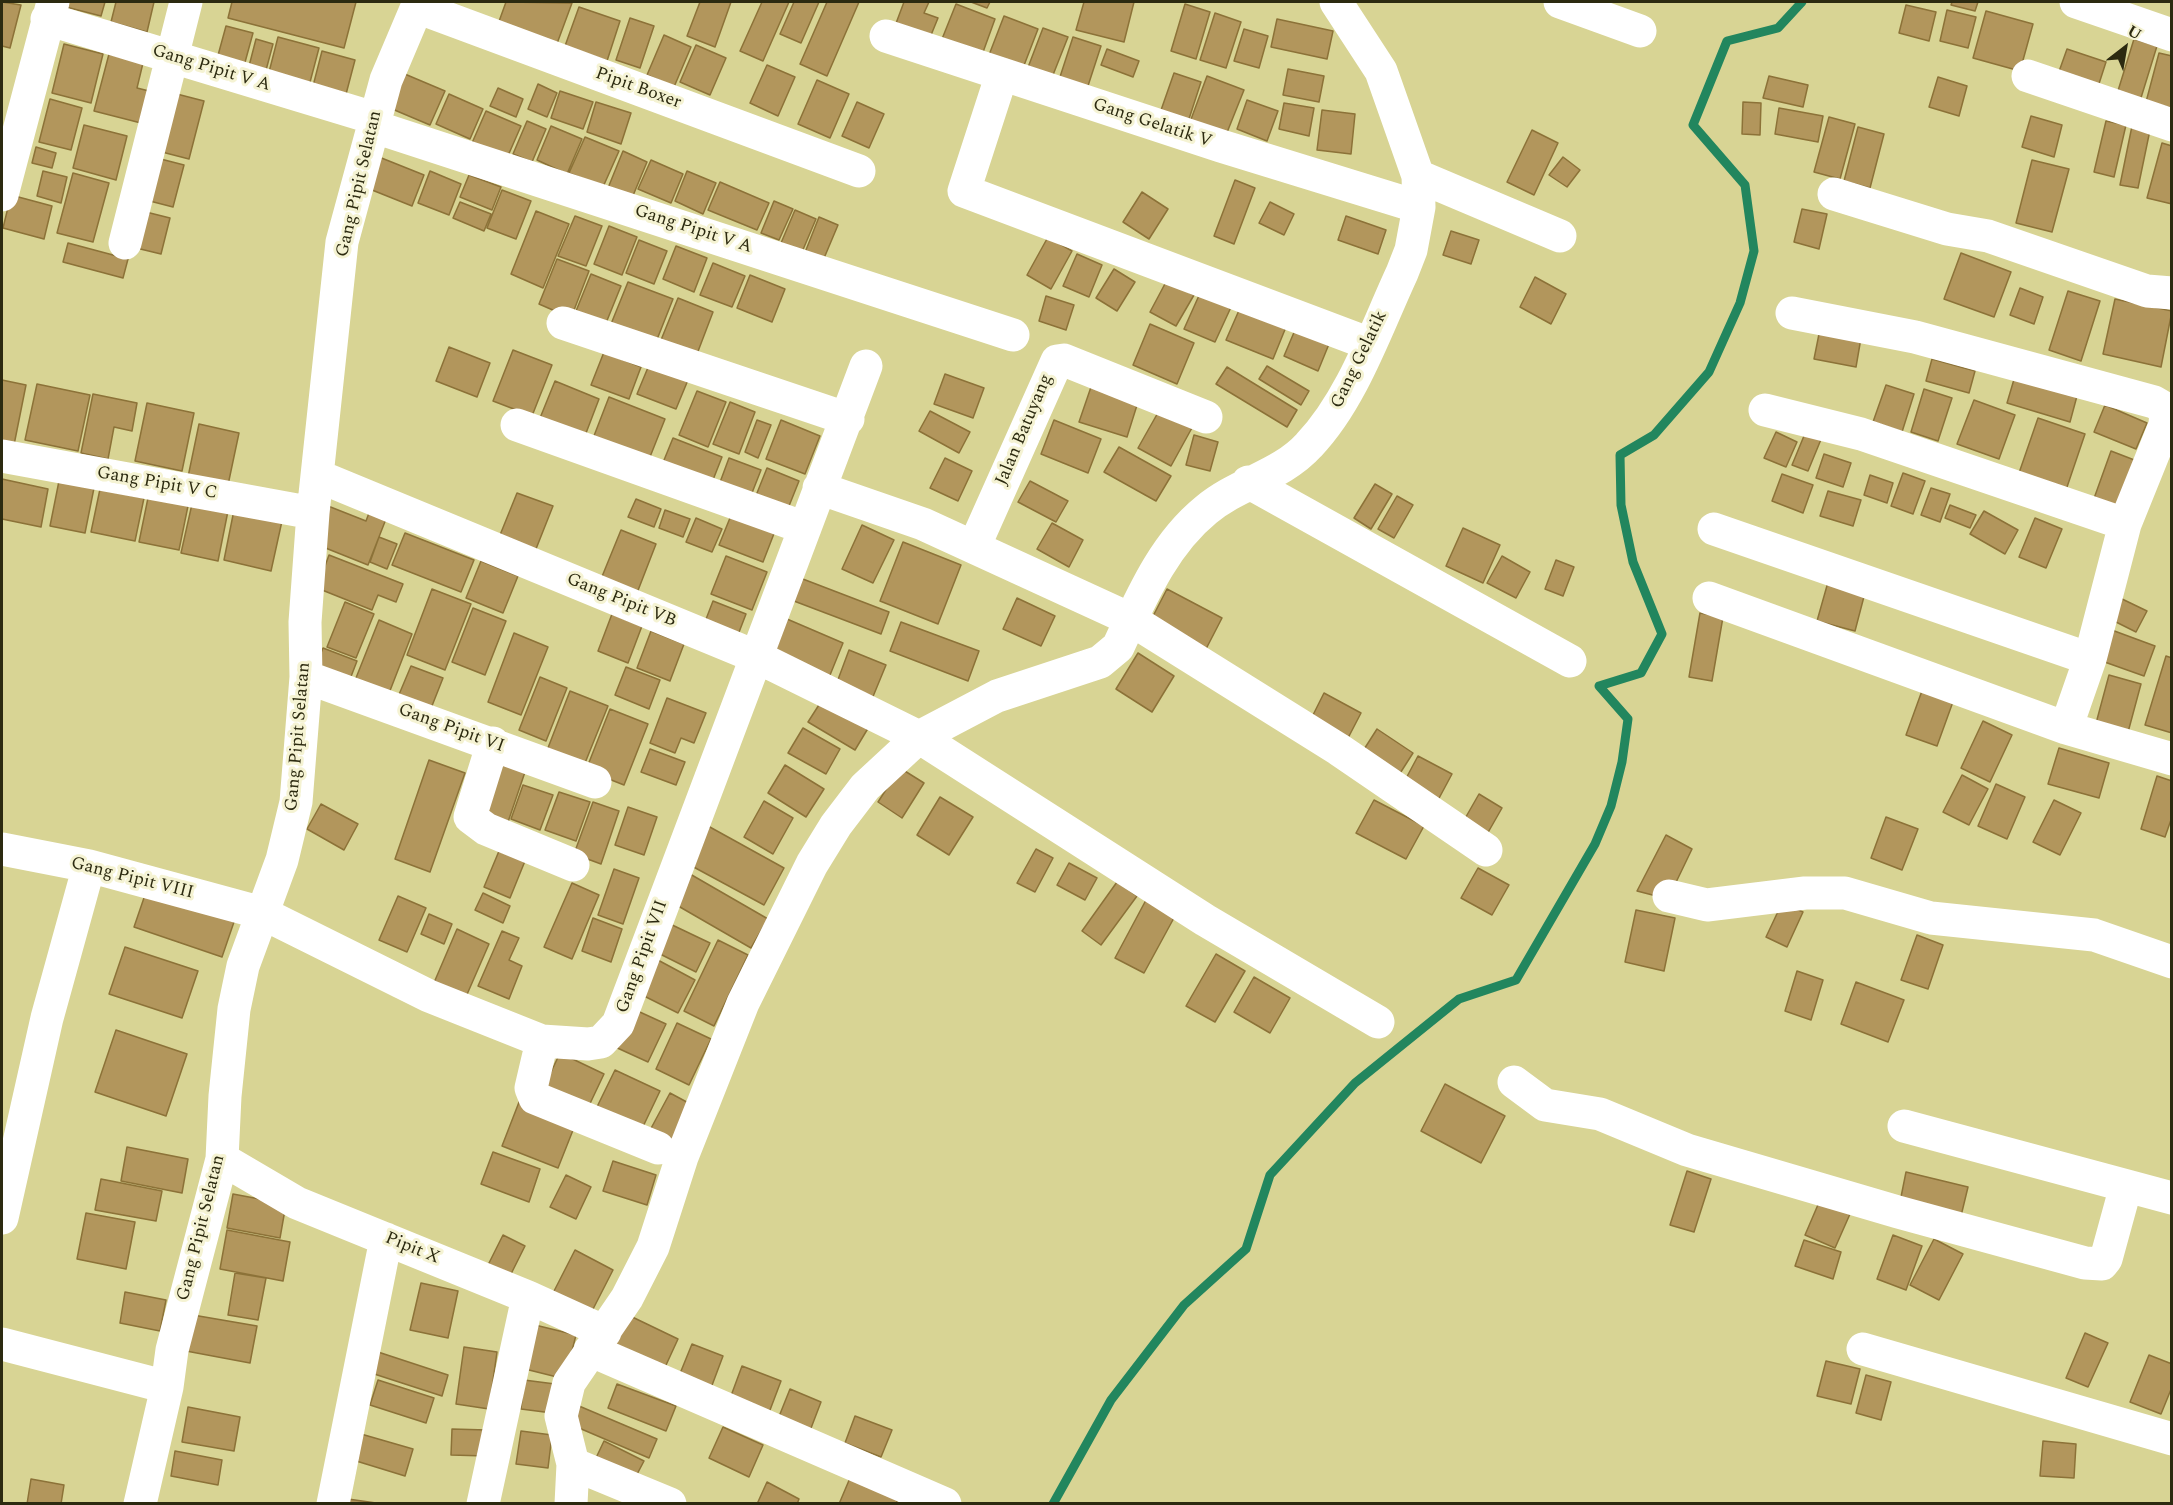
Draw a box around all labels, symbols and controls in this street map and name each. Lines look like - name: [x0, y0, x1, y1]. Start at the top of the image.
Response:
- north arrow: [2095, 18, 2155, 78]
- text: U: [2122, 19, 2146, 46]
- street label: Gang Pipit V A: [149, 41, 273, 97]
- street label: Pipit Boxer: [592, 63, 684, 115]
- street label: Gang Gelatik V: [1090, 95, 1214, 153]
- street label: Gang Pipit Selatan: [333, 109, 387, 259]
- street label: Gang Pipit V A: [631, 201, 755, 259]
- street label: Gang Gelatik: [1327, 308, 1393, 412]
- street label: Jalan Batuyang: [992, 371, 1058, 489]
- street label: Gang Pipit V C: [95, 463, 219, 505]
- street label: Gang Pipit VB: [563, 569, 679, 633]
- street label: Gang Pipit Selatan: [282, 662, 316, 812]
- street label: Gang Pipit VI: [395, 700, 507, 758]
- street label: Gang Pipit VIII: [68, 853, 196, 905]
- street label: Gang Pipit VII: [613, 898, 673, 1016]
- street label: Gang Pipit Selatan: [173, 1153, 231, 1303]
- street label: Pipit X: [381, 1228, 443, 1270]

